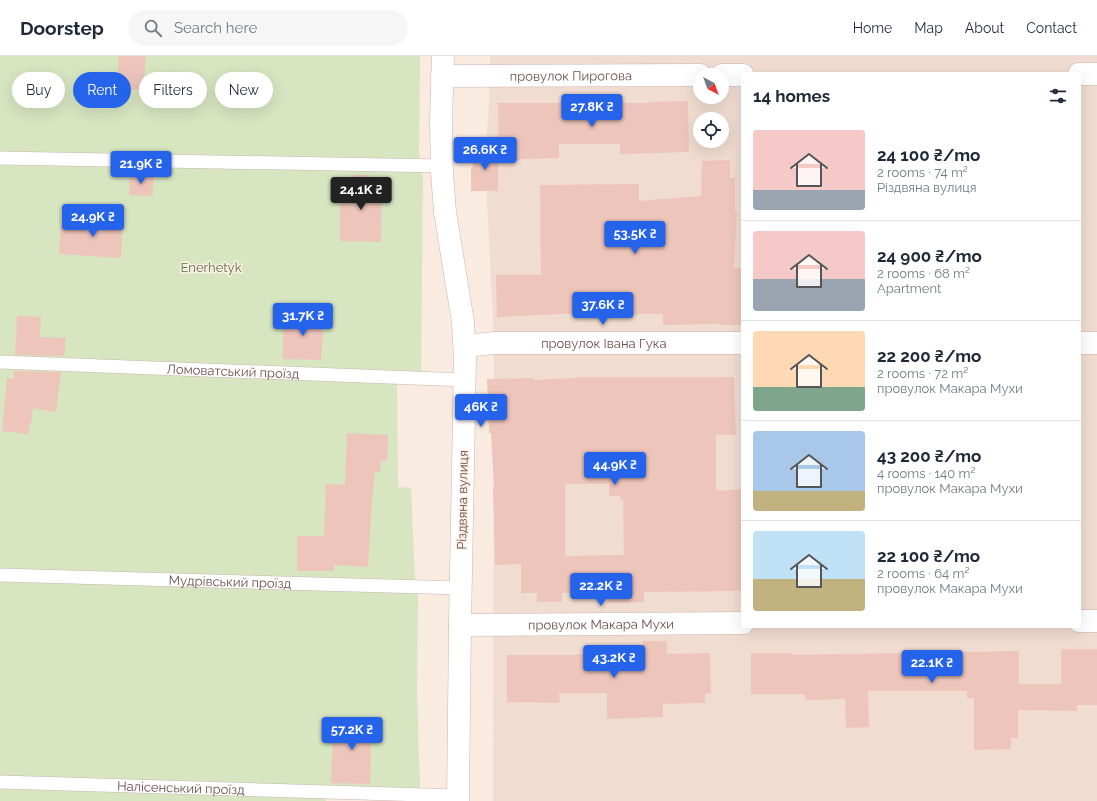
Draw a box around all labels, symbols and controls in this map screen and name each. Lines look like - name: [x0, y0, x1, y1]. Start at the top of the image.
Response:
- search box: [128, 10, 408, 46]
- text: Doorstep: [20, 17, 104, 39]
- icon: search: [142, 17, 164, 39]
- text: Search here: [174, 19, 257, 37]
- text: Home: [853, 20, 892, 36]
- text: Map: [914, 20, 943, 36]
- text: About: [965, 20, 1004, 36]
- text: Contact: [1026, 20, 1077, 36]
- street label: провулок Пирогова: [510, 68, 632, 84]
- north arrow: [693, 68, 729, 104]
- map controls: [693, 68, 729, 148]
- chip: Buy: [12, 72, 65, 108]
- chip: Rent: [73, 72, 131, 108]
- chip: Filters: [139, 72, 207, 108]
- chip: New: [215, 72, 273, 108]
- icon: filters: [1047, 85, 1069, 107]
- text: 14 homes: [753, 86, 830, 106]
- pin: 27.8K ₴: [555, 94, 629, 128]
- text: 27.8K ₴: [570, 99, 614, 114]
- button: locate: [693, 112, 729, 148]
- pin: 26.6K ₴: [448, 137, 522, 171]
- text: 26.6K ₴: [463, 142, 507, 157]
- text: 24 100 ₴/mo: [877, 145, 980, 165]
- icon: home: [785, 146, 833, 194]
- pin: 21.9K ₴: [104, 151, 178, 185]
- text: 21.9K ₴: [120, 156, 162, 171]
- text: 2 rooms · 74 m²: [877, 165, 968, 180]
- pin: 24.1K ₴: [324, 177, 398, 211]
- text: Різдвяна вулиця: [877, 180, 976, 195]
- text: 24.1K ₴: [340, 182, 382, 197]
- pin: 24.9K ₴: [56, 204, 130, 238]
- text: 24.9K ₴: [71, 209, 115, 224]
- pin: 53.5K ₴: [598, 221, 672, 255]
- text: 53.5K ₴: [613, 226, 657, 241]
- text: 24 900 ₴/mo: [877, 246, 982, 266]
- icon: home: [785, 247, 833, 295]
- park label: Enerhetyk: [180, 260, 242, 275]
- text: 2 rooms · 68 m²: [877, 266, 970, 281]
- text: Apartment: [877, 281, 941, 296]
- pin: 37.6K ₴: [566, 292, 640, 326]
- text: 37.6K ₴: [581, 297, 625, 312]
- pin: 31.7K ₴: [266, 303, 340, 337]
- text: 31.7K ₴: [282, 308, 324, 323]
- street label: провулок Івана Гука: [541, 336, 667, 351]
- text: 22 200 ₴/mo: [877, 346, 981, 366]
- icon: home: [785, 347, 833, 395]
- street label: Ломоватський проїзд: [166, 361, 300, 382]
- text: 2 rooms · 72 m²: [877, 366, 968, 381]
- text: провулок Макара Мухи: [877, 381, 1023, 396]
- pin: 46K ₴: [453, 394, 509, 428]
- text: 46K ₴: [464, 399, 498, 414]
- text: 43 200 ₴/mo: [877, 446, 981, 466]
- icon: home: [785, 447, 833, 495]
- street label: Різдвяна вулиця: [454, 450, 471, 550]
- pin: 44.9K ₴: [578, 452, 652, 486]
- text: 44.9K ₴: [593, 457, 637, 472]
- text: 4 rooms · 140 m²: [877, 466, 975, 481]
- text: провулок Макара Мухи: [877, 481, 1023, 496]
- text: 22 100 ₴/mo: [877, 546, 980, 566]
- icon: home: [785, 547, 833, 595]
- text: 2 rooms · 64 m²: [877, 566, 969, 581]
- street label: Мудрівський проїзд: [168, 573, 292, 591]
- pin: 22.2K ₴: [564, 573, 638, 607]
- text: 22.2K ₴: [579, 578, 623, 593]
- text: провулок Макара Мухи: [877, 581, 1023, 596]
- street label: провулок Макара Мухи: [528, 616, 674, 633]
- pin: 43.2K ₴: [577, 645, 651, 679]
- text: 43.2K ₴: [592, 650, 636, 665]
- pin: 22.1K ₴: [895, 650, 969, 684]
- text: 22.1K ₴: [911, 655, 953, 670]
- pin: 57.2K ₴: [315, 717, 389, 751]
- text: 57.2K ₴: [331, 722, 373, 737]
- street label: Налісенський проїзд: [117, 779, 245, 797]

